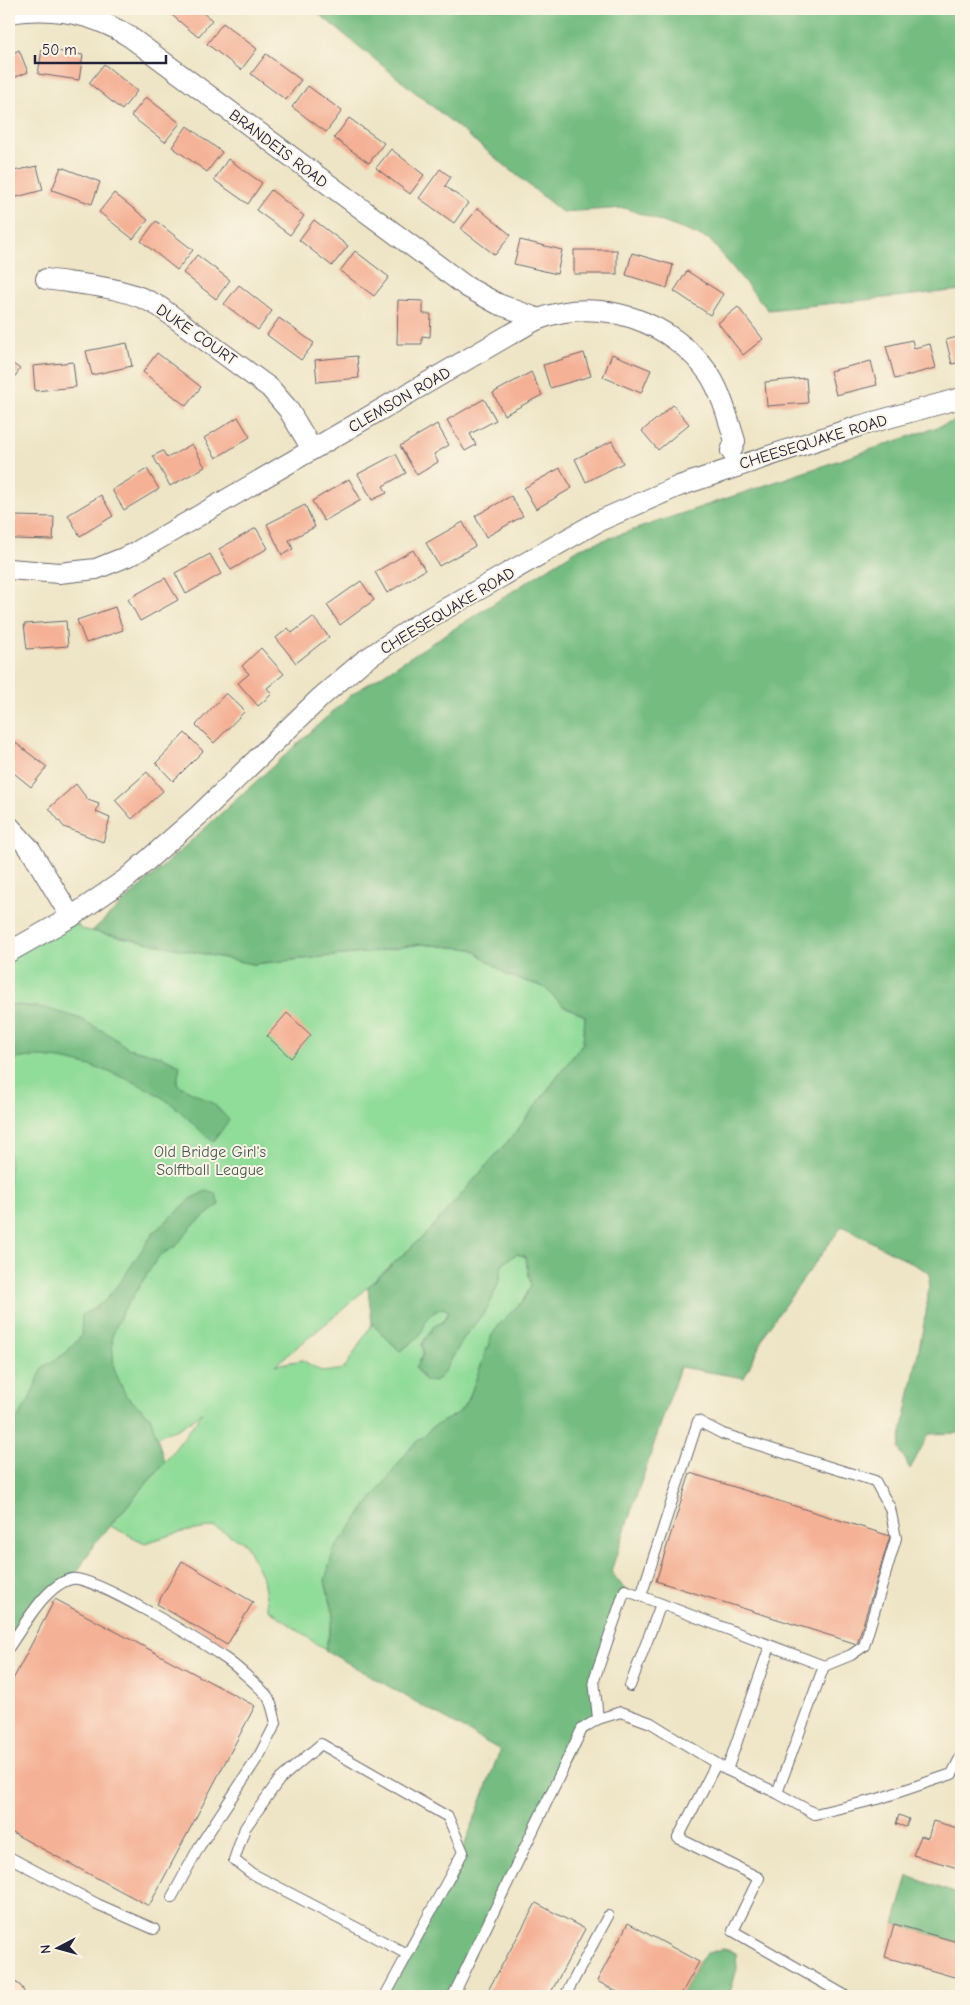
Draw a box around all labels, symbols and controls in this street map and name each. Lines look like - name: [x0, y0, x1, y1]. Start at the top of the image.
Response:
- scale bar: [35, 32, 166, 64]
- text: 50 m: [42, 41, 77, 59]
- street label: BRANDEIS ROAD: [226, 106, 331, 192]
- street label: DUKE COURT: [153, 300, 241, 370]
- street label: CLEMSON ROAD: [345, 363, 454, 436]
- street label: CHEESEQUAKE ROAD: [737, 411, 889, 473]
- street label: CHEESEQUAKE ROAD: [377, 564, 518, 658]
- park label: Old Bridge Girl's Solftball League: [154, 1143, 267, 1179]
- north arrow: [32, 1922, 82, 1972]
- text: N: [37, 1944, 54, 1955]

